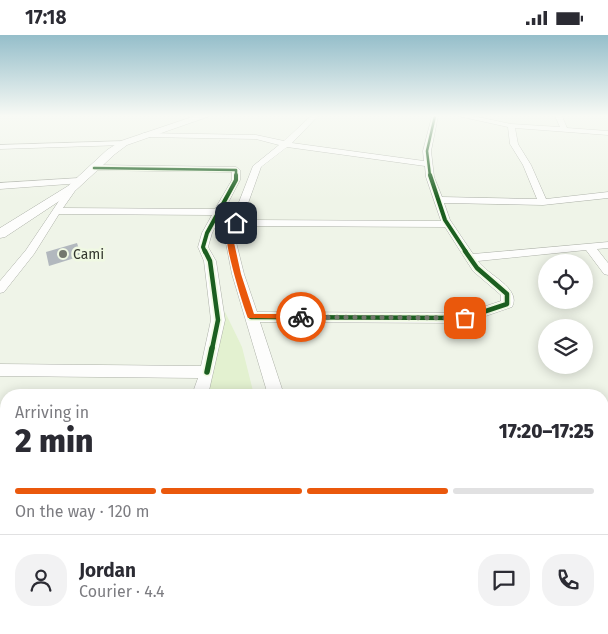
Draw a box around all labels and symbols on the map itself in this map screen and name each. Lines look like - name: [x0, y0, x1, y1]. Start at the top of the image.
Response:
- pin: [215, 202, 257, 244]
- place label: Cami: [73, 246, 104, 263]
- marker: Cami: [57, 248, 69, 260]
- courier: [276, 292, 326, 342]
- pin: [444, 297, 486, 339]

